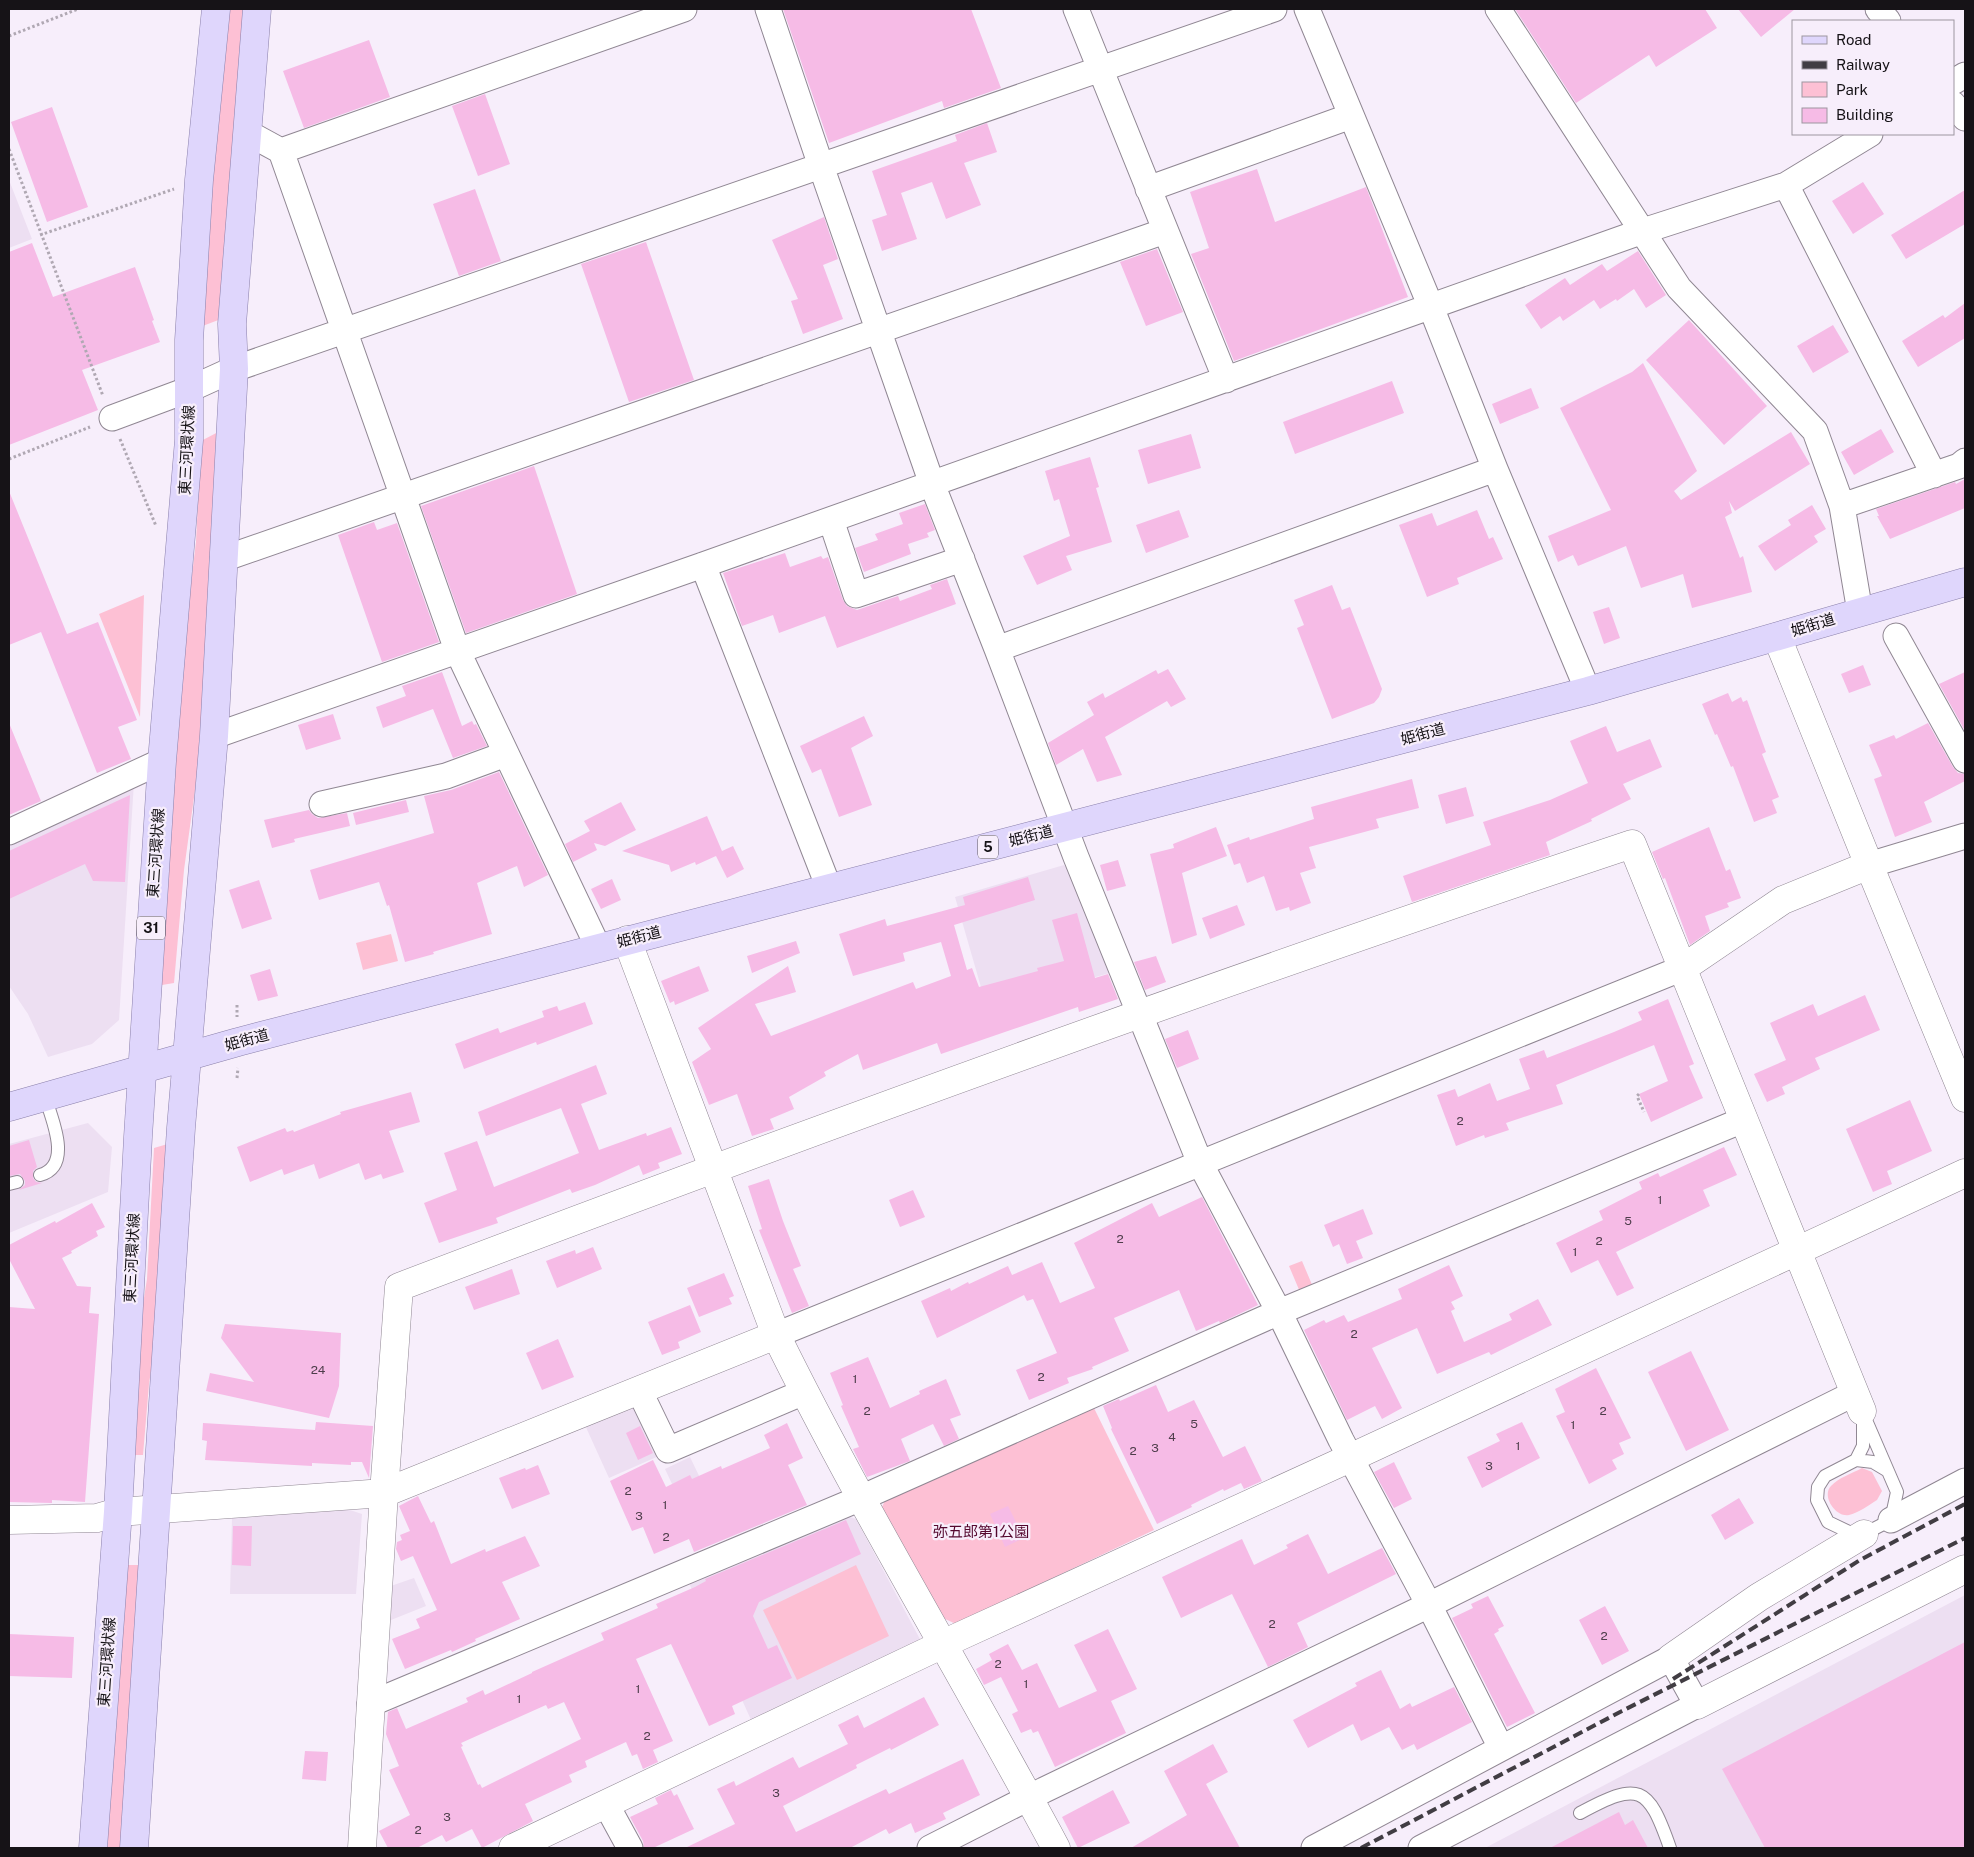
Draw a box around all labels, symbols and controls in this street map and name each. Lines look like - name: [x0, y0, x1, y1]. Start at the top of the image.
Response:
- legend: [1792, 20, 1954, 135]
- text: Road: [1836, 31, 1872, 48]
- text: Railway: [1836, 56, 1890, 73]
- text: Park: [1836, 81, 1868, 98]
- text: Building: [1836, 106, 1894, 123]
- street label: 東三河環状線: [176, 405, 197, 495]
- street label: 姫街道: [1789, 610, 1837, 639]
- street label: 姫街道: [1399, 719, 1447, 748]
- street label: 東三河環状線: [144, 807, 167, 898]
- street label: 姫街道: [1007, 822, 1055, 849]
- road number: 5: [978, 836, 998, 859]
- road number: 31: [137, 916, 165, 940]
- street label: 姫街道: [615, 923, 663, 950]
- street label: 姫街道: [223, 1025, 271, 1054]
- house number: 2: [1456, 1114, 1464, 1128]
- house number: 1: [1658, 1193, 1662, 1207]
- street label: 東三河環状線: [121, 1213, 142, 1303]
- house number: 5: [1624, 1214, 1632, 1228]
- house number: 2: [1116, 1232, 1124, 1246]
- house number: 2: [1595, 1234, 1603, 1248]
- house number: 1: [1573, 1245, 1577, 1259]
- house number: 2: [1350, 1327, 1358, 1341]
- house number: 24: [311, 1363, 326, 1377]
- house number: 2: [1037, 1370, 1045, 1384]
- house number: 1: [853, 1372, 857, 1386]
- house number: 2: [863, 1404, 871, 1418]
- house number: 2: [1599, 1404, 1607, 1418]
- house number: 5: [1190, 1417, 1198, 1431]
- house number: 1: [1571, 1418, 1575, 1432]
- house number: 4: [1168, 1430, 1176, 1444]
- house number: 1: [1516, 1439, 1520, 1453]
- house number: 3: [1151, 1441, 1159, 1455]
- house number: 2: [1129, 1444, 1137, 1458]
- house number: 3: [1485, 1459, 1493, 1473]
- house number: 2: [624, 1484, 632, 1498]
- house number: 1: [663, 1498, 667, 1512]
- house number: 3: [635, 1509, 643, 1523]
- park label: 弥五郎第1公園: [933, 1523, 1029, 1540]
- house number: 2: [662, 1530, 670, 1544]
- street label: 東三河環状線: [95, 1616, 118, 1707]
- house number: 2: [1268, 1617, 1276, 1631]
- house number: 2: [1600, 1629, 1608, 1643]
- house number: 2: [994, 1657, 1002, 1671]
- house number: 1: [1024, 1677, 1028, 1691]
- house number: 1: [636, 1682, 640, 1696]
- house number: 1: [517, 1692, 521, 1706]
- house number: 2: [643, 1729, 651, 1743]
- house number: 3: [772, 1786, 780, 1800]
- house number: 3: [443, 1810, 451, 1824]
- house number: 2: [414, 1823, 422, 1837]

